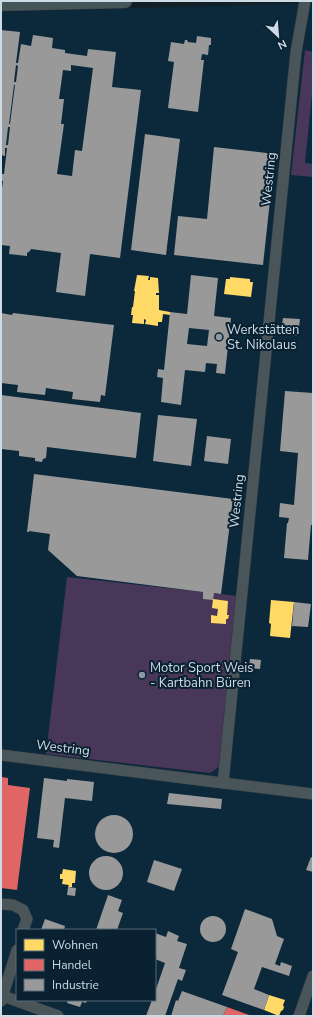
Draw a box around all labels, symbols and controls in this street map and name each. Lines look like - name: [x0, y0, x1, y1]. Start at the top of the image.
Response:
- north arrow: [258, 16, 298, 56]
- text: N: [275, 36, 289, 53]
- street label: Westring: [257, 151, 281, 207]
- place label: Werkstätten St. Nikolaus: [227, 321, 299, 354]
- marker: Werkstätten St. Nikolaus: [214, 332, 224, 342]
- street label: Westring: [225, 473, 249, 529]
- place label: Motor Sport Weis - Kartbahn Büren: [150, 659, 253, 692]
- marker: Motor Sport Weis - Kartbahn Büren: [137, 670, 147, 680]
- street label: Westring: [35, 736, 91, 760]
- legend: [16, 929, 156, 1001]
- text: Wohnen: [52, 937, 98, 953]
- text: Handel: [52, 957, 92, 973]
- text: Industrie: [52, 977, 99, 993]

